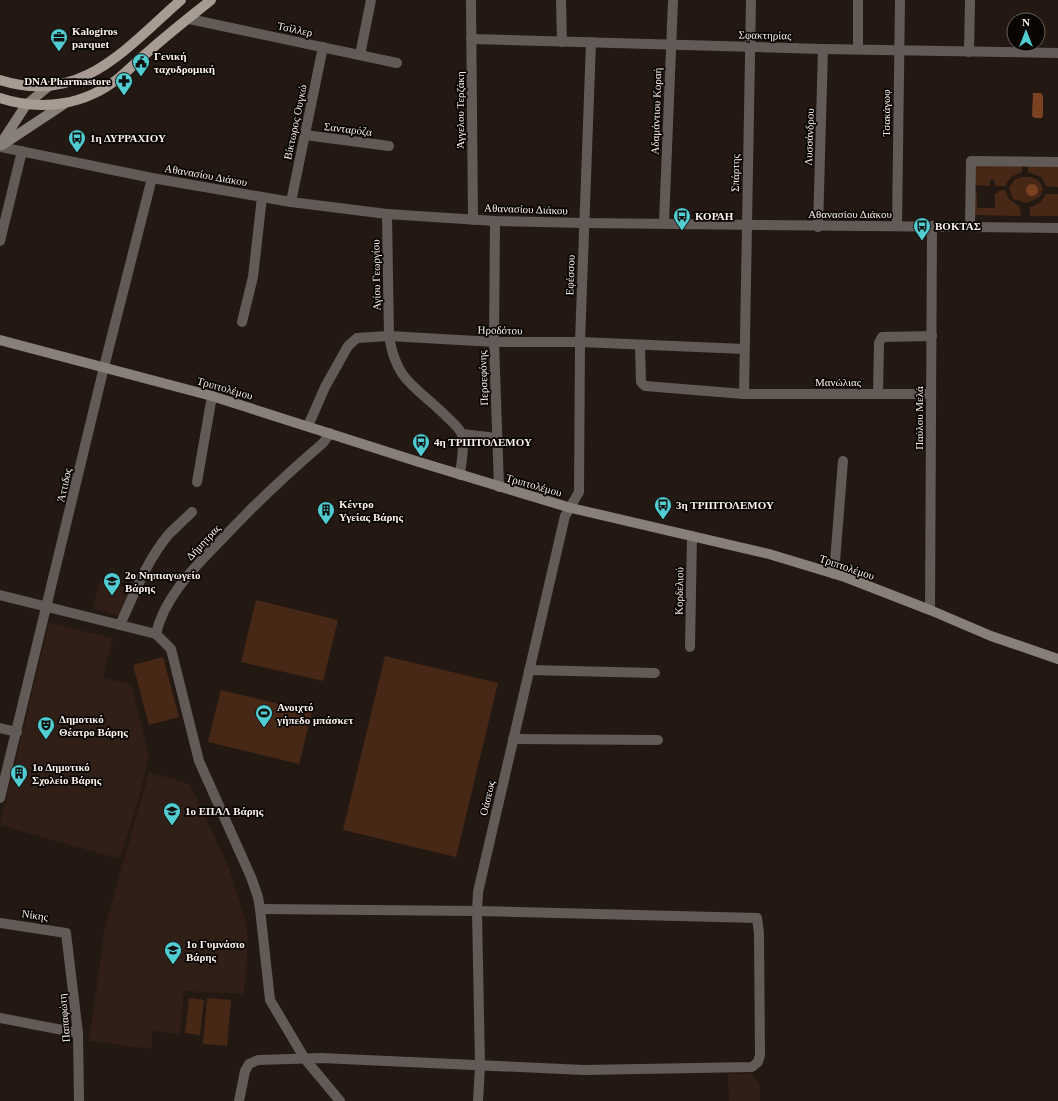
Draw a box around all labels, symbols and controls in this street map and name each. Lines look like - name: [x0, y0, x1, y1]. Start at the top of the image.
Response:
- north arrow: [1006, 12, 1046, 52]
- text: N: [1022, 16, 1030, 28]
- street label: Τσίλλερ: [276, 19, 314, 39]
- place label: Kalogiros parquet: [72, 25, 118, 50]
- office icon: Kalogiros parquet: [49, 27, 69, 52]
- street label: Σφακτηρίας: [738, 29, 792, 41]
- place label: Γενική ταχυδρομική: [154, 50, 215, 75]
- public building icon: Γενική ταχυδρομική: [131, 52, 151, 77]
- street label: Αδαμάντιου Κοραή: [648, 67, 664, 155]
- pharmacy icon: DNA Pharmastore: [114, 71, 134, 96]
- street label: Άγγελου Τερζάκη: [454, 71, 467, 149]
- place label: DNA Pharmastore: [24, 75, 111, 87]
- street label: Βίκτωρος Ουγκώ: [281, 83, 309, 161]
- street label: Τσακάγωφ: [880, 89, 892, 137]
- street label: Λυσσάνδρου: [802, 107, 816, 166]
- street label: Σανταρόζα: [323, 120, 373, 139]
- bus stop icon: 1η ΔΥΡΡΑΧΙΟΥ: [67, 128, 87, 153]
- place label: 1η ΔΥΡΡΑΧΙΟΥ: [90, 132, 166, 144]
- street label: Σπάρτης: [729, 153, 741, 192]
- street label: Αθανασίου Διάκου: [164, 162, 249, 188]
- street label: Αθανασίου Διάκου: [484, 202, 569, 216]
- bus stop icon: ΚΟΡΑΗ: [672, 206, 692, 231]
- street label: Αθανασίου Διάκου: [808, 208, 892, 220]
- place label: ΚΟΡΑΗ: [695, 210, 734, 222]
- bus stop icon: ΒΟΚΤΑΣ: [912, 216, 932, 241]
- place label: ΒΟΚΤΑΣ: [935, 220, 981, 232]
- street label: Αγίου Γεωργίου: [369, 239, 383, 311]
- street label: Εφέσσου: [563, 254, 577, 295]
- street label: Ηροδότου: [477, 324, 523, 336]
- street label: Περσεφόνης: [476, 349, 490, 406]
- street label: Τριπτολέμου: [196, 374, 255, 402]
- street label: Μανώλιας: [815, 376, 862, 388]
- street label: Παύλου Μελά: [913, 386, 925, 450]
- bus stop icon: 4η ΤΡΙΠΤΟΛΕΜΟΥ: [411, 432, 431, 457]
- place label: 4η ΤΡΙΠΤΟΛΕΜΟΥ: [434, 436, 532, 448]
- street label: Άττιδος: [54, 466, 74, 503]
- street label: Τριπτολέμου: [505, 471, 564, 499]
- bus stop icon: 3η ΤΡΙΠΤΟΛΕΜΟΥ: [653, 495, 673, 520]
- place label: Κέντρο Υγείας Βάρης: [339, 498, 404, 524]
- place label: 3η ΤΡΙΠΤΟΛΕΜΟΥ: [676, 499, 774, 511]
- building icon: Κέντρο Υγείας Βάρης: [316, 500, 336, 525]
- street label: Δήμητρας: [183, 521, 223, 562]
- street label: Τριπτολέμου: [818, 552, 877, 582]
- street label: Κορδελιού: [673, 566, 685, 615]
- place label: 2ο Νηπιαγωγείο Βάρης: [125, 569, 201, 595]
- school or university icon: 2ο Νηπιαγωγείο Βάρης: [102, 571, 122, 596]
- place label: Ανοιχτό γήπεδο μπάσκετ: [276, 701, 353, 726]
- sports icon: Ανοιχτό γήπεδο μπάσκετ: [254, 703, 274, 728]
- place label: Δημοτικό Θέατρο Βάρης: [59, 713, 128, 739]
- theatre icon: Δημοτικό Θέατρο Βάρης: [36, 715, 56, 740]
- place label: 1ο Δημοτικό Σχολείο Βάρης: [32, 761, 102, 787]
- building icon: 1ο Δημοτικό Σχολείο Βάρης: [9, 763, 29, 788]
- street label: Οάσεως: [477, 779, 497, 817]
- school or university icon: 1ο ΕΠΑΛ Βάρης: [162, 801, 182, 826]
- place label: 1ο ΕΠΑΛ Βάρης: [185, 805, 264, 818]
- street label: Νίκης: [21, 907, 50, 923]
- place label: 1ο Γυμνάσιο Βάρης: [186, 938, 245, 964]
- school or university icon: 1ο Γυμνάσιο Βάρης: [163, 940, 183, 965]
- street label: Παπαφώτη: [56, 993, 72, 1043]

